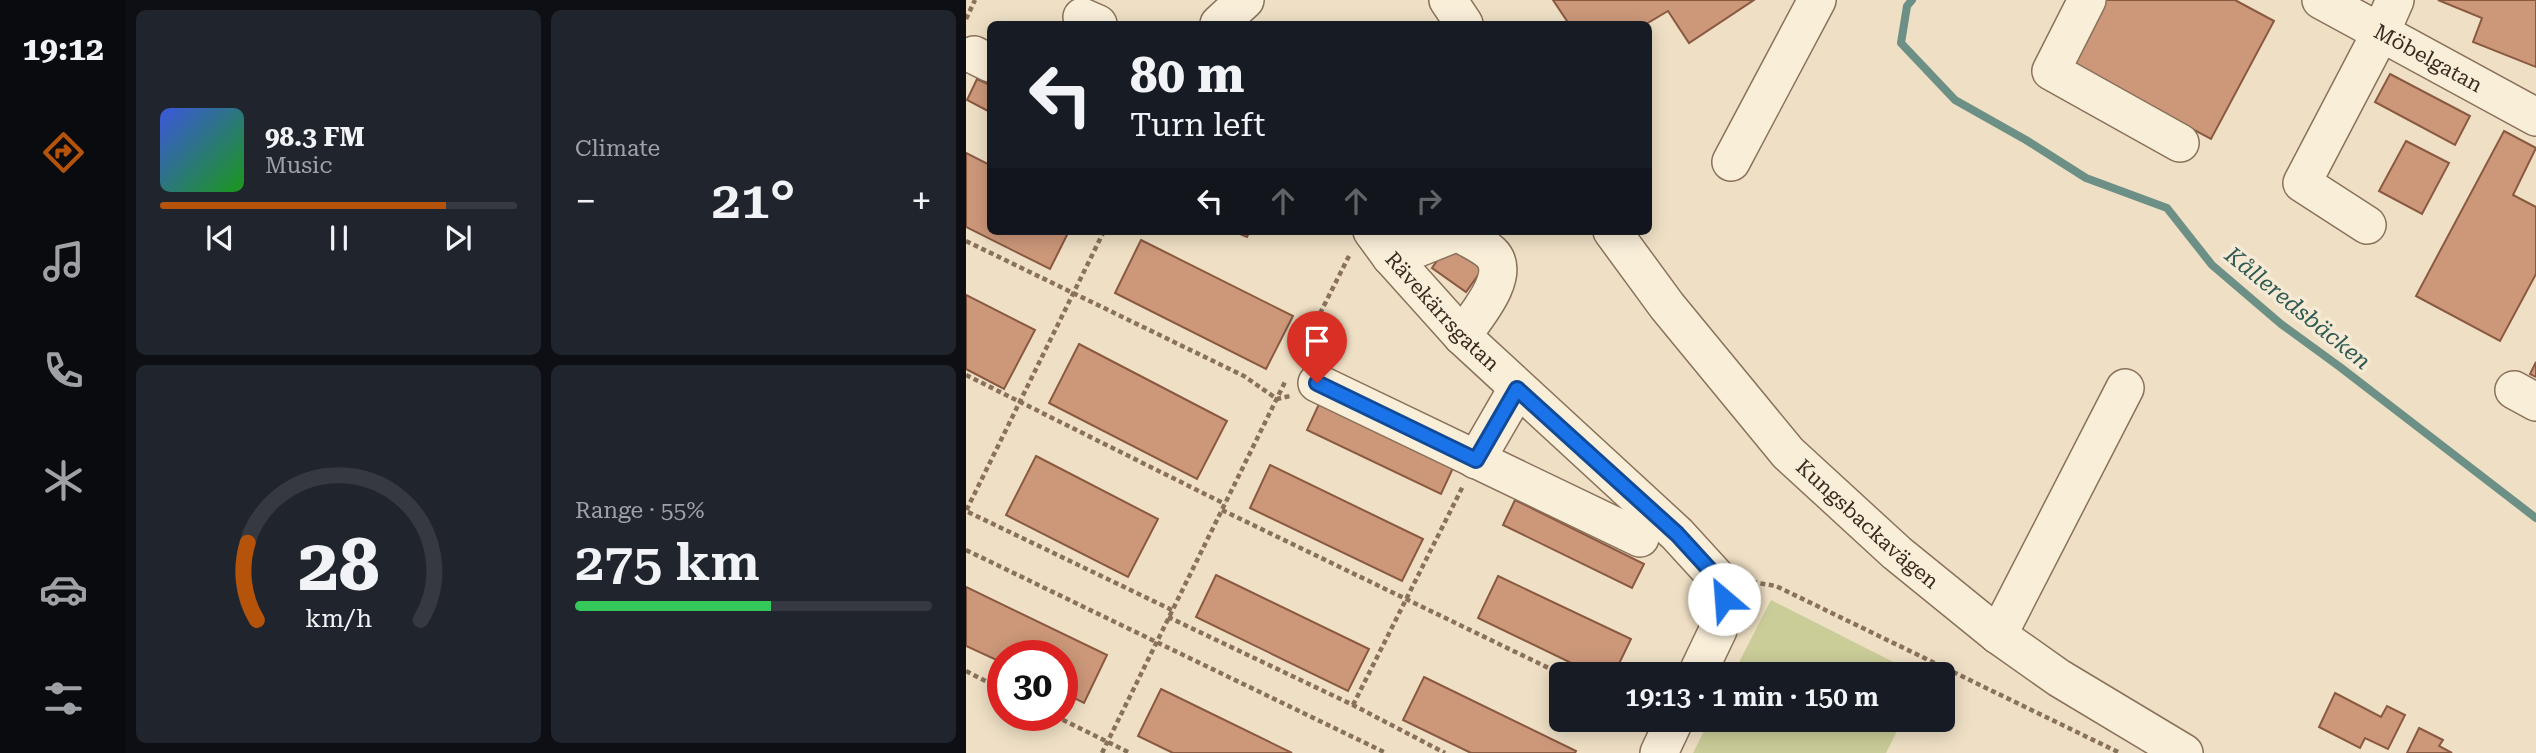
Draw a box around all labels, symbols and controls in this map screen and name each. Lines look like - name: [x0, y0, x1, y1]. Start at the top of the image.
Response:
- street label: Möbelgatan: [2370, 19, 2487, 98]
- text: 19:12: [22, 30, 104, 68]
- text: 80 m: [1130, 47, 1245, 104]
- icon: left: [1015, 49, 1106, 140]
- text: Turn left: [1130, 106, 1265, 144]
- text: 98.3 FM: [265, 122, 365, 152]
- icon: directions: [39, 128, 88, 177]
- text: Climate: [575, 135, 660, 162]
- text: Music: [265, 152, 332, 179]
- text: 21°: [712, 170, 795, 231]
- text: −: [575, 179, 596, 223]
- text: +: [911, 179, 932, 223]
- icon: left: [1191, 182, 1229, 220]
- icon: ahead: [1264, 182, 1302, 220]
- icon: ahead: [1337, 182, 1375, 220]
- icon: right: [1410, 182, 1448, 220]
- icon: previous: [201, 219, 239, 257]
- icon: pause: [320, 219, 358, 257]
- icon: next: [439, 219, 477, 257]
- icon: music: [39, 237, 88, 286]
- water label: Kålleredsbäcken: [2219, 241, 2376, 375]
- street label: Rävekärrsgatan: [1380, 247, 1504, 376]
- pin: [1287, 311, 1347, 383]
- icon: arrive: [1298, 322, 1336, 360]
- icon: phone: [39, 346, 88, 395]
- street label: Kungsbackavägen: [1791, 455, 1944, 594]
- icon: climate: [39, 456, 88, 505]
- text: Range · 55%: [575, 497, 704, 524]
- text: 28: [298, 523, 379, 608]
- text: 275 km: [575, 532, 760, 593]
- position arrow: [1687, 562, 1761, 636]
- icon: car: [39, 565, 88, 614]
- text: km/h: [305, 604, 372, 633]
- speed limit sign: 30: [987, 640, 1078, 731]
- icon: filters: [39, 674, 88, 723]
- text: 19:13 · 1 min · 150 m: [1625, 682, 1879, 712]

